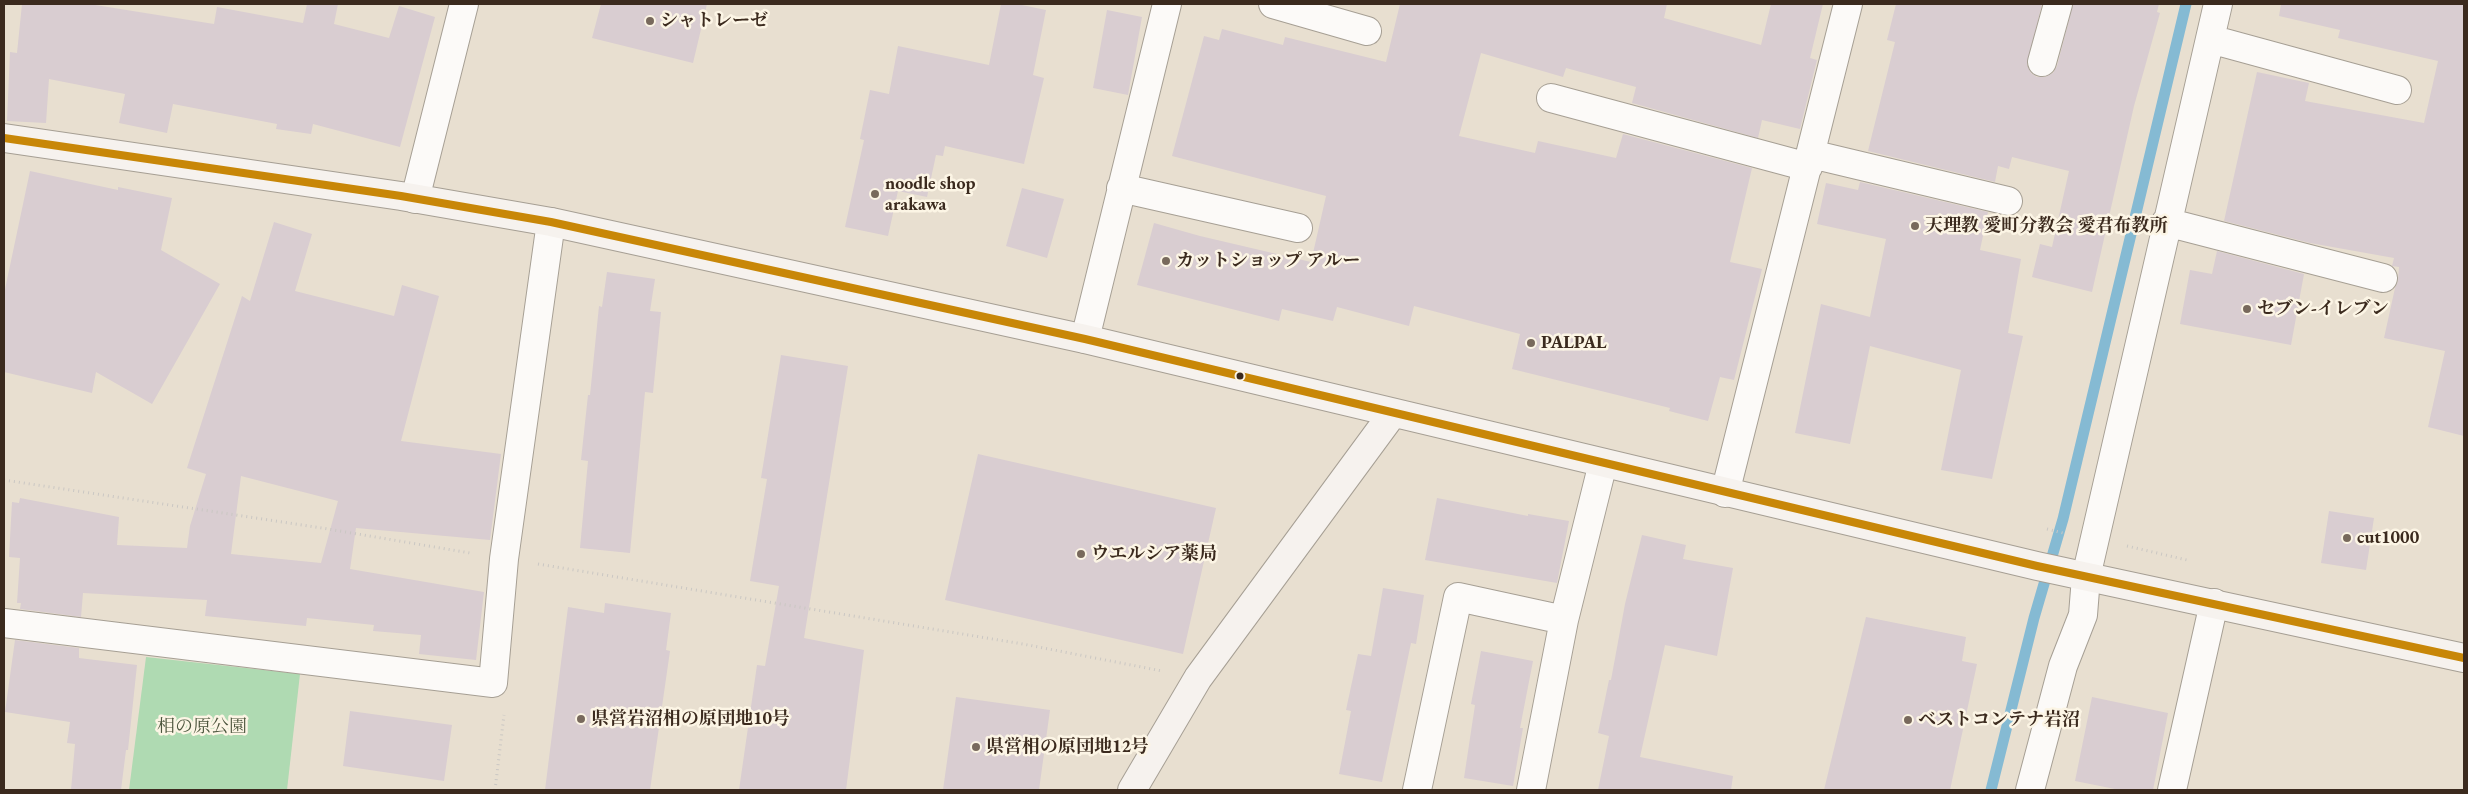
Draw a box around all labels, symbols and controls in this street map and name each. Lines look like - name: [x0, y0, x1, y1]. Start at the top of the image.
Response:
- place label: シャトレーゼ: [660, 10, 768, 32]
- marker: シャトレーゼ: [644, 15, 656, 27]
- place label: noodle shop arakawa: [885, 173, 975, 215]
- marker: noodle shop arakawa: [869, 188, 881, 200]
- place label: 天理教 愛町分教会 愛君布教所: [1925, 215, 2168, 237]
- marker: 天理教 愛町分教会 愛君布教所: [1909, 220, 1921, 232]
- place label: カットショップ アルー: [1176, 250, 1360, 272]
- marker: カットショップ アルー: [1160, 255, 1172, 267]
- place label: セブン-イレブン: [2257, 298, 2389, 320]
- marker: セブン-イレブン: [2241, 303, 2253, 315]
- place label: PALPAL: [1541, 332, 1606, 354]
- marker: PALPAL: [1525, 337, 1537, 349]
- unlabelled marker: [1235, 371, 1245, 381]
- place label: cut1000: [2357, 527, 2419, 549]
- marker: cut1000: [2341, 532, 2353, 544]
- place label: ウエルシア薬局: [1091, 543, 1217, 565]
- marker: ウエルシア薬局: [1075, 548, 1087, 560]
- place label: 県営岩沼相の原団地10号: [591, 708, 790, 730]
- place label: ベストコンテナ岩沼: [1918, 709, 2080, 731]
- marker: 県営岩沼相の原団地10号: [575, 713, 587, 725]
- marker: ベストコンテナ岩沼: [1902, 714, 1914, 726]
- park label: 相の原公園: [157, 716, 247, 738]
- place label: 県営相の原団地12号: [986, 736, 1149, 758]
- marker: 県営相の原団地12号: [970, 741, 982, 753]

